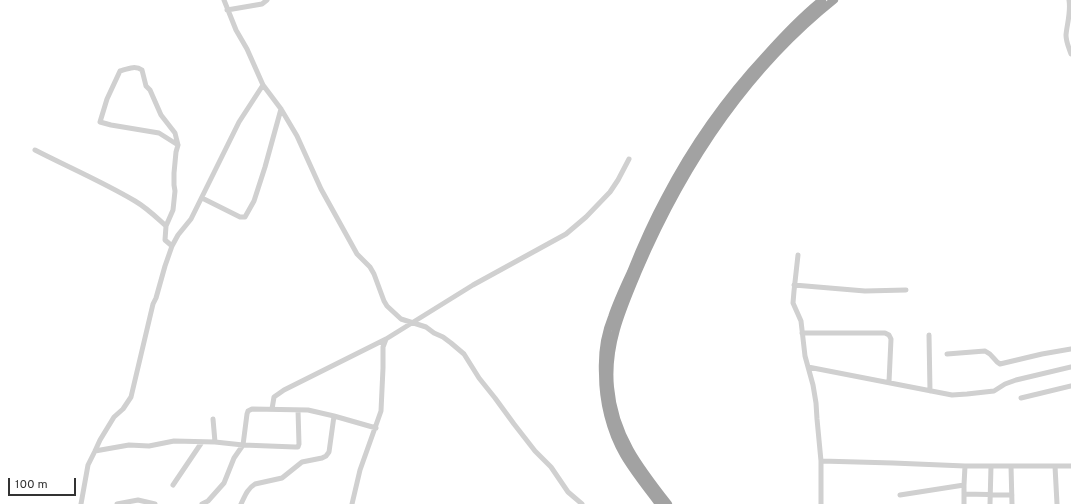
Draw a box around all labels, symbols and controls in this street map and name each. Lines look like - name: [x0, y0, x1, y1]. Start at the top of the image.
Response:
- scale bar: [10, 470, 78, 496]
- text: 100 m: [15, 477, 48, 493]

